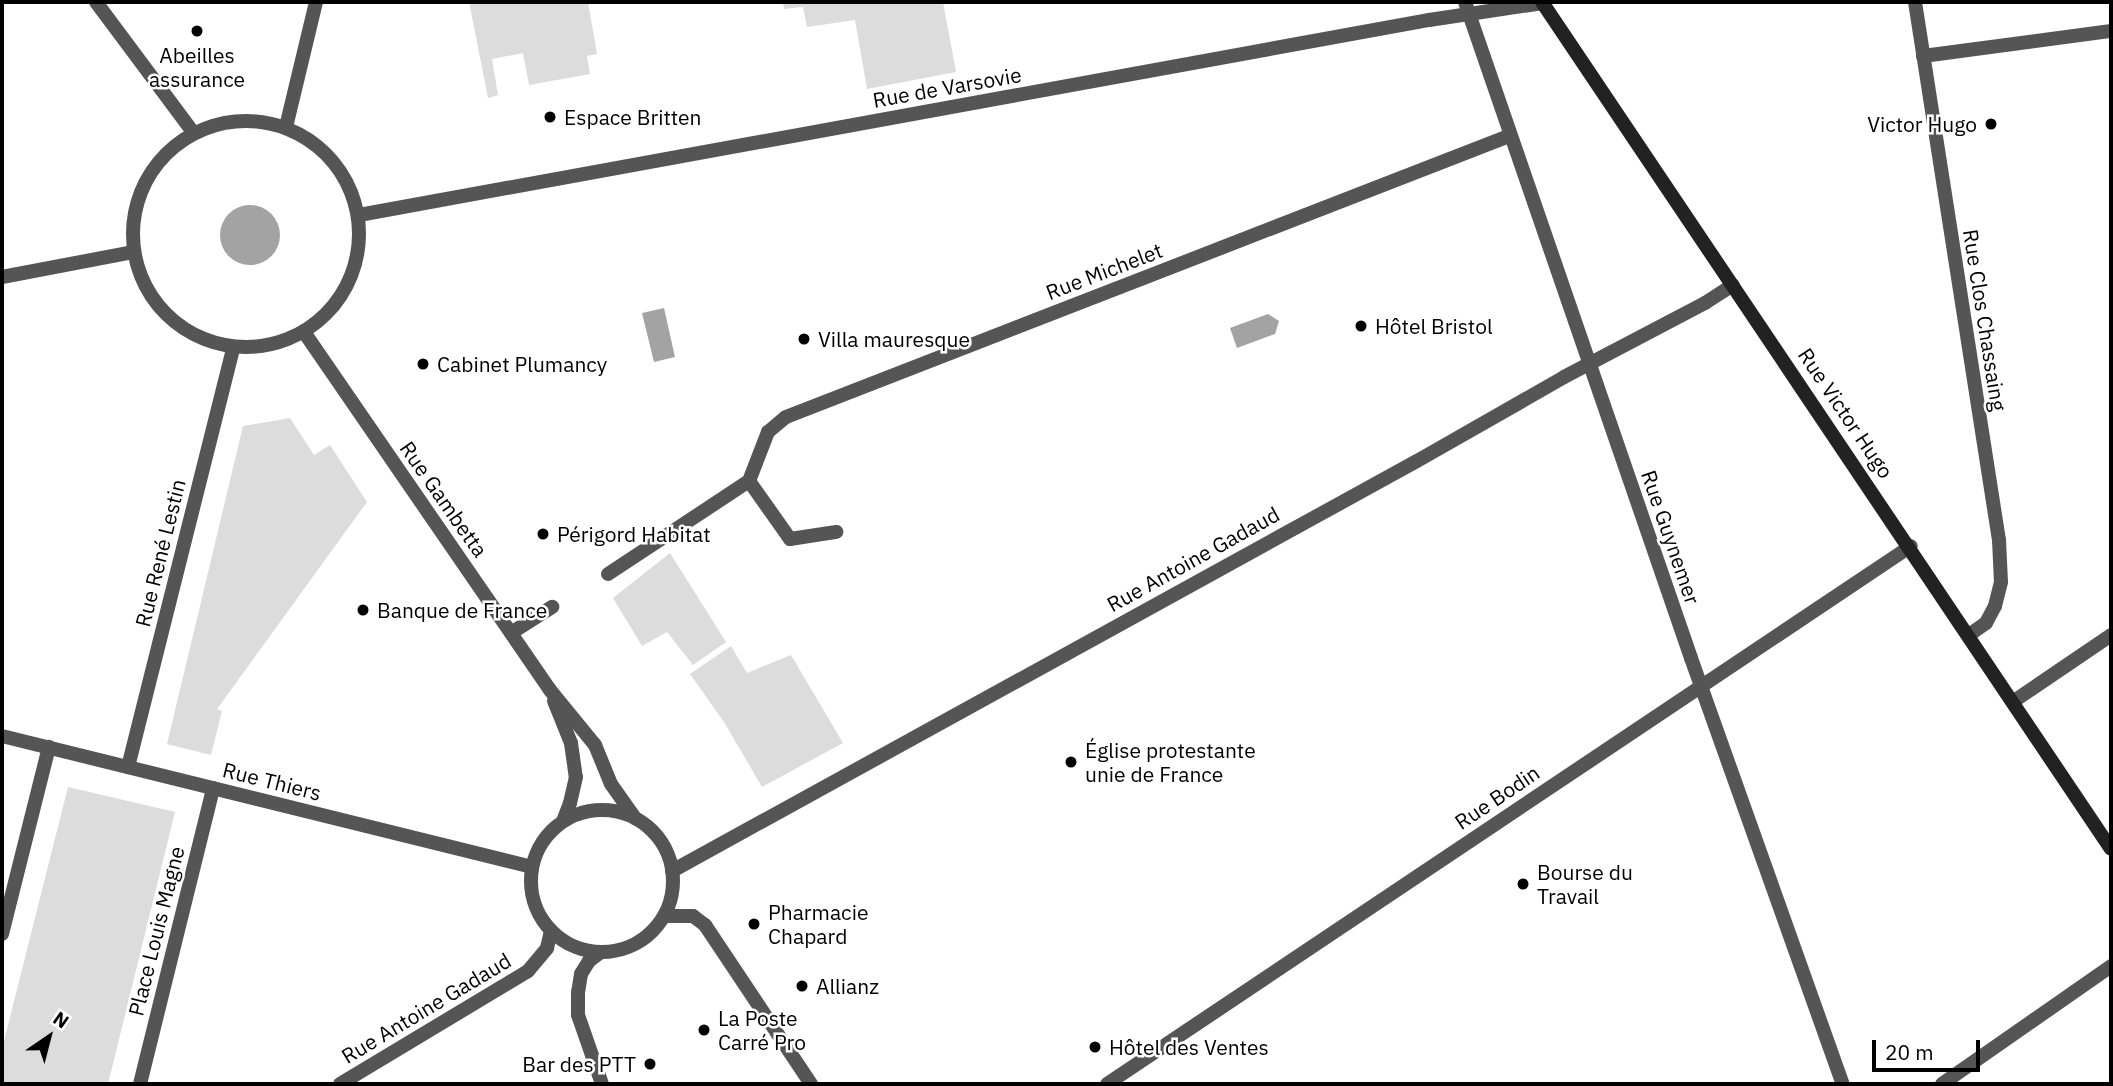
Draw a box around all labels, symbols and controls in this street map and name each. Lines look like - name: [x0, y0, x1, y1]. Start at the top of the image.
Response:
- marker: Abeilles assurance: [189, 23, 205, 39]
- place label: Abeilles assurance: [149, 42, 245, 92]
- street label: Rue de Varsovie: [871, 62, 1023, 112]
- place label: Espace Britten: [564, 104, 701, 130]
- marker: Espace Britten: [542, 109, 558, 125]
- place label: Victor Hugo: [1867, 111, 1977, 137]
- marker: Victor Hugo: [1983, 116, 1999, 132]
- street label: Rue Clos Chassaing: [1958, 227, 2012, 413]
- street label: Rue Michelet: [1042, 237, 1166, 305]
- place label: Hôtel Bristol: [1375, 313, 1493, 339]
- marker: Hôtel Bristol: [1353, 318, 1369, 334]
- place label: Villa mauresque: [818, 326, 970, 352]
- marker: Villa mauresque: [796, 331, 812, 347]
- street label: Rue Victor Hugo: [1793, 343, 1899, 483]
- place label: Cabinet Plumancy: [437, 351, 607, 377]
- marker: Cabinet Plumancy: [415, 356, 431, 372]
- street label: Rue Gambetta: [395, 436, 493, 562]
- street label: Rue Guynemer: [1636, 467, 1706, 607]
- street label: Rue René Lestin: [129, 477, 191, 629]
- street label: Rue Antoine Gadaud: [1102, 501, 1284, 617]
- place label: Périgord Habitat: [557, 521, 711, 547]
- marker: Périgord Habitat: [535, 526, 551, 542]
- place label: Banque de France: [377, 597, 547, 623]
- marker: Banque de France: [355, 602, 371, 618]
- place label: Église protestante unie de France: [1085, 737, 1256, 787]
- marker: Église protestante unie de France: [1063, 754, 1079, 770]
- street label: Rue Thiers: [220, 757, 324, 805]
- street label: Rue Bodin: [1450, 760, 1544, 834]
- street label: Place Louis Magne: [123, 844, 189, 1018]
- place label: Bourse du Travail: [1537, 859, 1633, 909]
- marker: Bourse du Travail: [1515, 876, 1531, 892]
- place label: Pharmacie Chapard: [768, 899, 868, 949]
- marker: Pharmacie Chapard: [746, 916, 762, 932]
- street label: Rue Antoine Gadaud: [337, 947, 515, 1069]
- place label: Allianz: [816, 973, 879, 999]
- marker: Allianz: [794, 978, 810, 994]
- north arrow: [14, 1002, 84, 1072]
- place label: La Poste Carré Pro: [718, 1005, 806, 1055]
- text: N: [49, 1006, 74, 1034]
- marker: La Poste Carré Pro: [696, 1022, 712, 1038]
- scale bar: [1875, 1026, 1983, 1070]
- place label: Hôtel des Ventes: [1109, 1034, 1269, 1060]
- text: 20 m: [1885, 1038, 1934, 1066]
- marker: Hôtel des Ventes: [1087, 1039, 1103, 1055]
- place label: Bar des PTT: [522, 1051, 636, 1077]
- marker: Bar des PTT: [642, 1056, 658, 1072]

